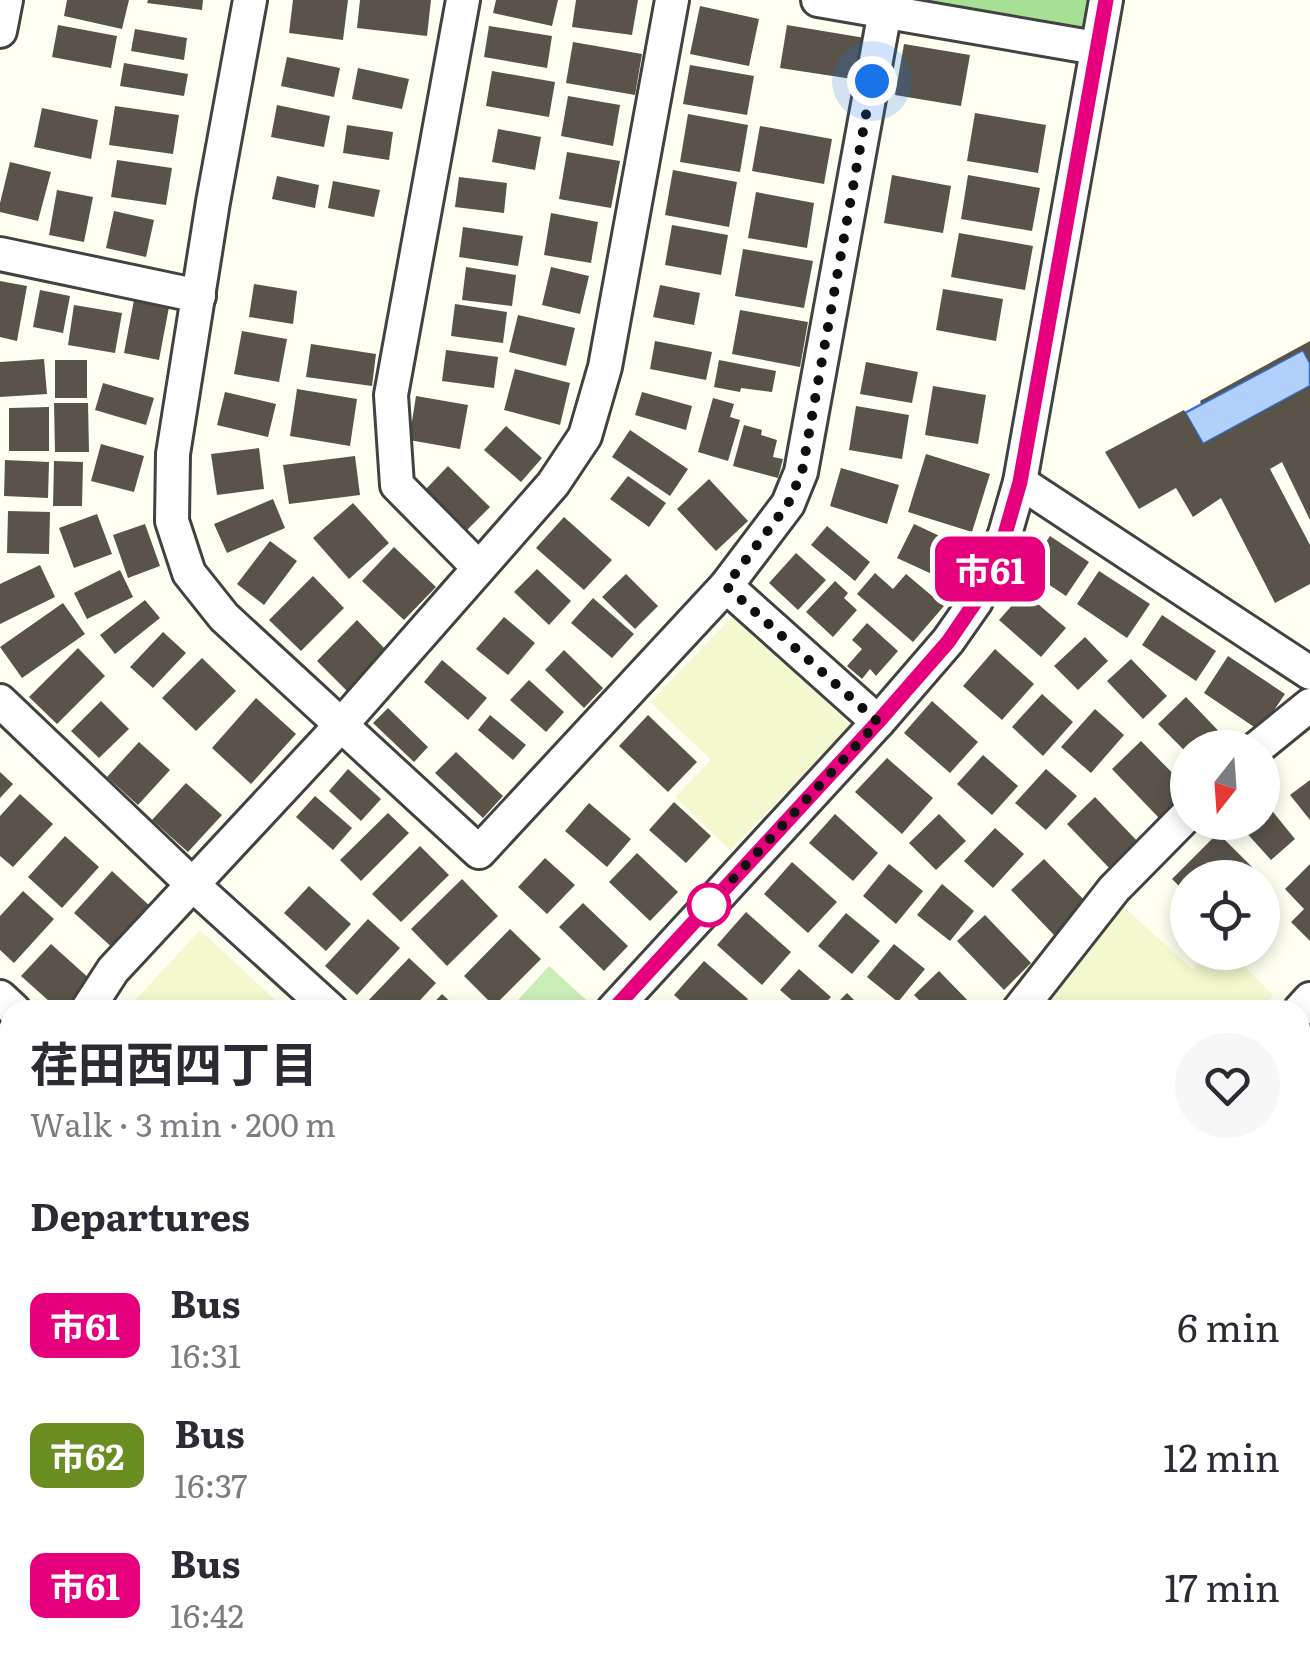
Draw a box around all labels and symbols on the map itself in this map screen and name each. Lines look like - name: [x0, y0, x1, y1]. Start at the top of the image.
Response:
- your location: [847, 56, 897, 106]
- line badge: 市61: [932, 536, 1048, 602]
- north arrow: [1170, 730, 1280, 840]
- unlabelled marker: [688, 884, 730, 926]

